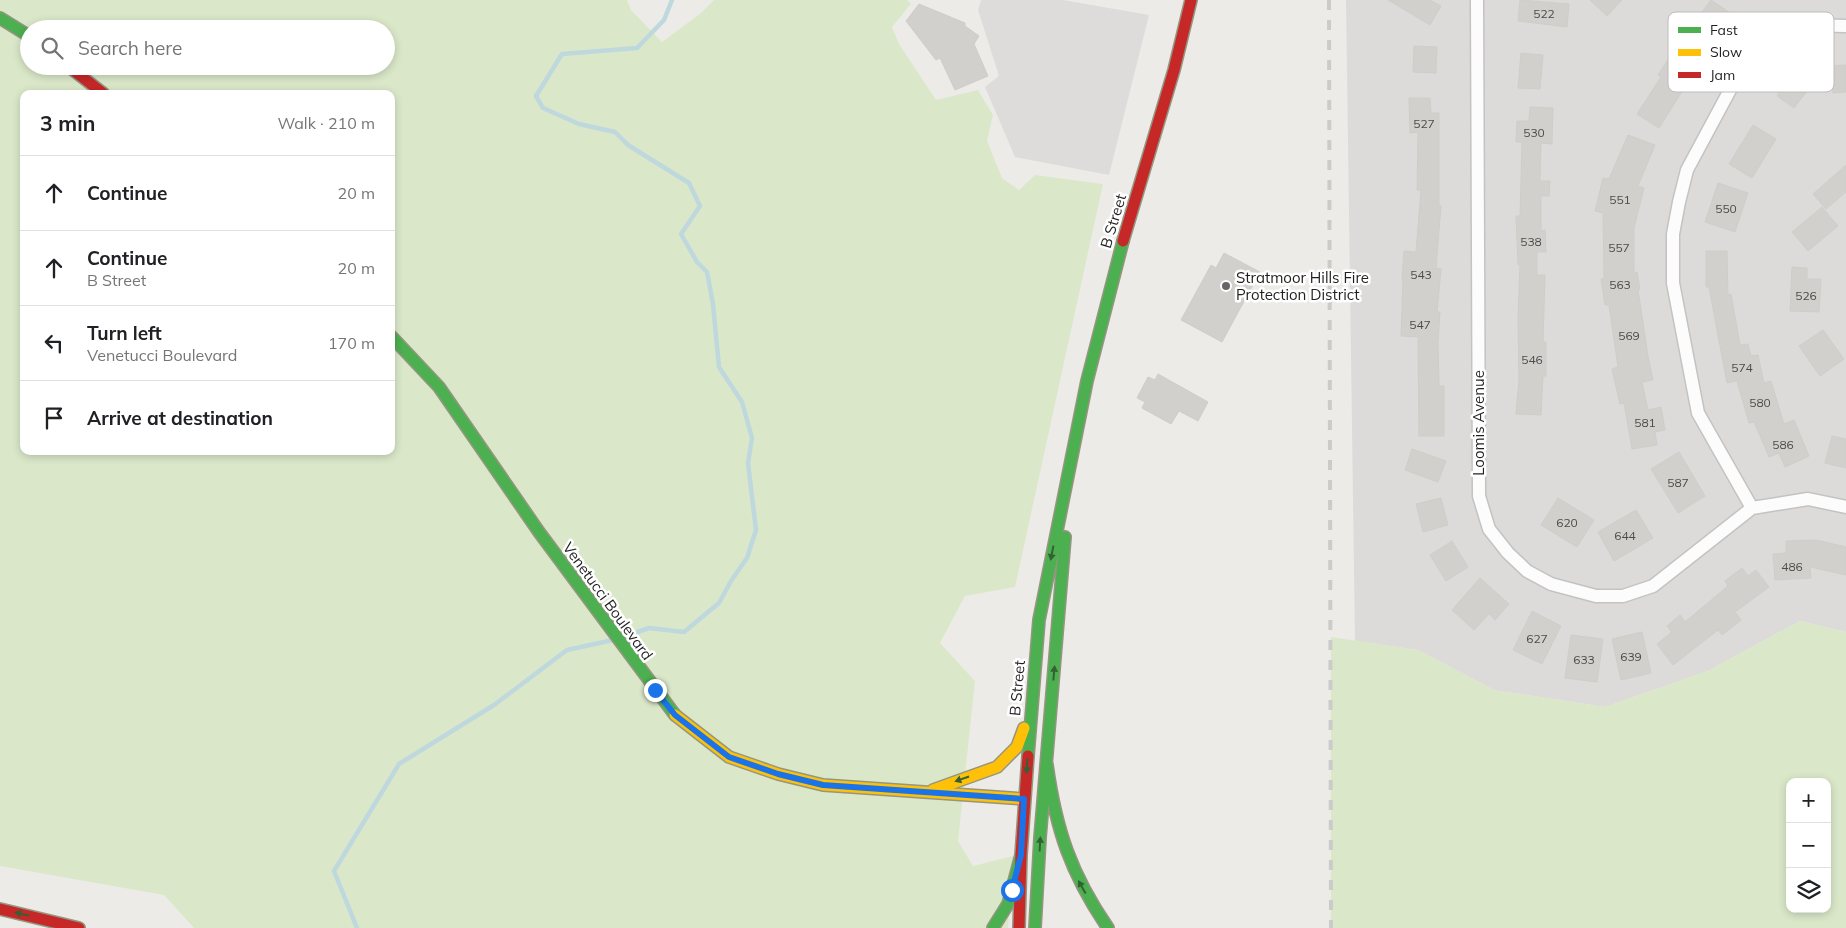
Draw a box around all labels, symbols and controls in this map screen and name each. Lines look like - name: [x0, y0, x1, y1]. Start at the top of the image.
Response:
- house number: 522: [1533, 6, 1555, 21]
- legend: [1668, 12, 1834, 92]
- search box: [20, 20, 395, 75]
- text: Fast: [1710, 21, 1738, 39]
- icon: search: [38, 34, 66, 62]
- text: Search here: [78, 36, 182, 60]
- text: Slow: [1710, 43, 1742, 61]
- text: Jam: [1710, 66, 1735, 84]
- text: 3 min: [40, 110, 95, 136]
- text: Walk · 210 m: [277, 113, 375, 133]
- house number: 527: [1413, 116, 1435, 131]
- house number: 530: [1523, 125, 1545, 140]
- icon: ahead: [40, 179, 68, 207]
- text: Continue: [87, 181, 167, 205]
- text: 20 m: [338, 183, 375, 203]
- street label: B Street: [1096, 192, 1130, 250]
- house number: 551: [1609, 192, 1631, 207]
- house number: 550: [1715, 201, 1737, 216]
- house number: 538: [1520, 234, 1542, 249]
- house number: 557: [1608, 240, 1630, 255]
- text: Continue: [87, 246, 167, 270]
- icon: ahead: [40, 254, 68, 282]
- text: 20 m: [338, 258, 375, 278]
- house number: 543: [1410, 267, 1432, 282]
- place label: Stratmoor Hills Fire Protection District: [1236, 268, 1369, 304]
- text: B Street: [87, 270, 146, 290]
- house number: 563: [1609, 277, 1631, 292]
- marker: Stratmoor Hills Fire Protection District: [1220, 280, 1232, 292]
- house number: 526: [1795, 288, 1817, 303]
- house number: 547: [1409, 317, 1431, 332]
- text: Turn left: [87, 321, 162, 345]
- house number: 569: [1618, 328, 1640, 343]
- icon: left: [40, 329, 68, 357]
- text: 170 m: [328, 333, 375, 353]
- text: Venetucci Boulevard: [87, 345, 237, 365]
- house number: 546: [1521, 352, 1543, 367]
- house number: 574: [1731, 360, 1753, 375]
- street label: Loomis Avenue: [1469, 370, 1488, 476]
- house number: 580: [1749, 395, 1771, 410]
- icon: arrive: [40, 404, 68, 432]
- text: Arrive at destination: [87, 406, 273, 430]
- house number: 581: [1634, 415, 1656, 430]
- house number: 586: [1772, 437, 1794, 452]
- house number: 587: [1667, 475, 1689, 490]
- house number: 620: [1556, 515, 1578, 530]
- house number: 644: [1614, 528, 1636, 543]
- street label: Venetucci Boulevard: [559, 538, 657, 664]
- one-way arrow: [1048, 545, 1056, 561]
- house number: 486: [1781, 559, 1803, 574]
- house number: 627: [1526, 631, 1548, 646]
- house number: 639: [1620, 649, 1642, 664]
- house number: 633: [1573, 652, 1595, 667]
- street label: B Street: [1005, 659, 1029, 717]
- one-way arrow: [1050, 665, 1058, 681]
- route end: [644, 679, 667, 702]
- one-way arrow: [1022, 758, 1030, 774]
- one-way arrow: [954, 775, 969, 783]
- map controls: [1786, 778, 1831, 913]
- button: +: [1786, 778, 1831, 823]
- button: −: [1786, 823, 1831, 868]
- one-way arrow: [1036, 836, 1044, 852]
- button: layers: [1786, 868, 1831, 913]
- route start: [1001, 879, 1024, 902]
- one-way arrow: [1077, 881, 1086, 894]
- one-way arrow: [15, 910, 30, 918]

